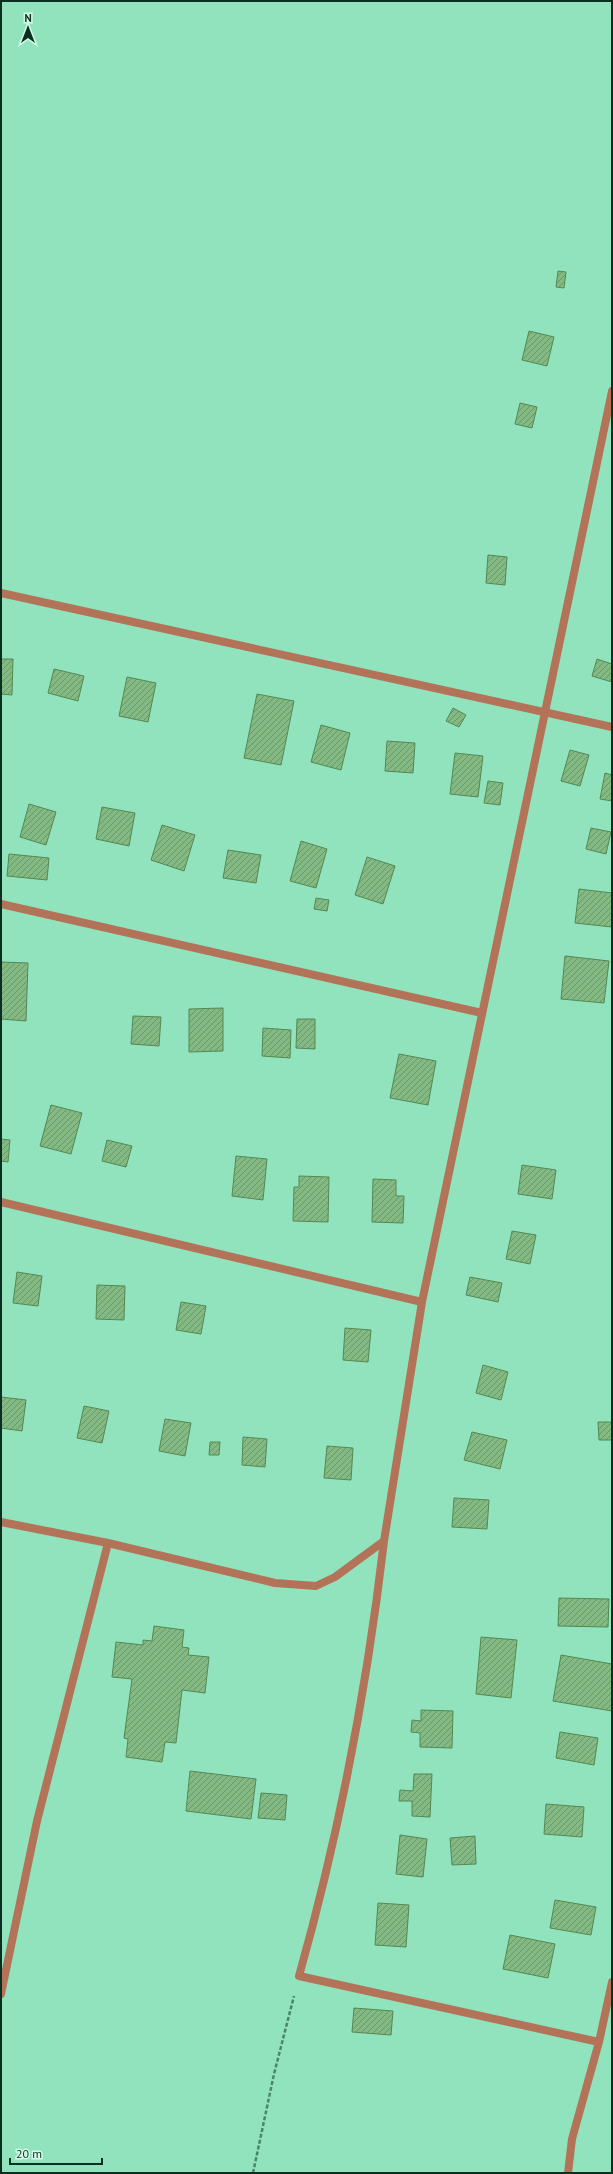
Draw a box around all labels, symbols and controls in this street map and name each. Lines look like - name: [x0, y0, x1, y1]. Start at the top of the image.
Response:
- north arrow: [8, 8, 48, 48]
- text: N: [24, 11, 32, 25]
- scale bar: [10, 2140, 102, 2166]
- text: 20 m: [16, 2146, 42, 2161]

